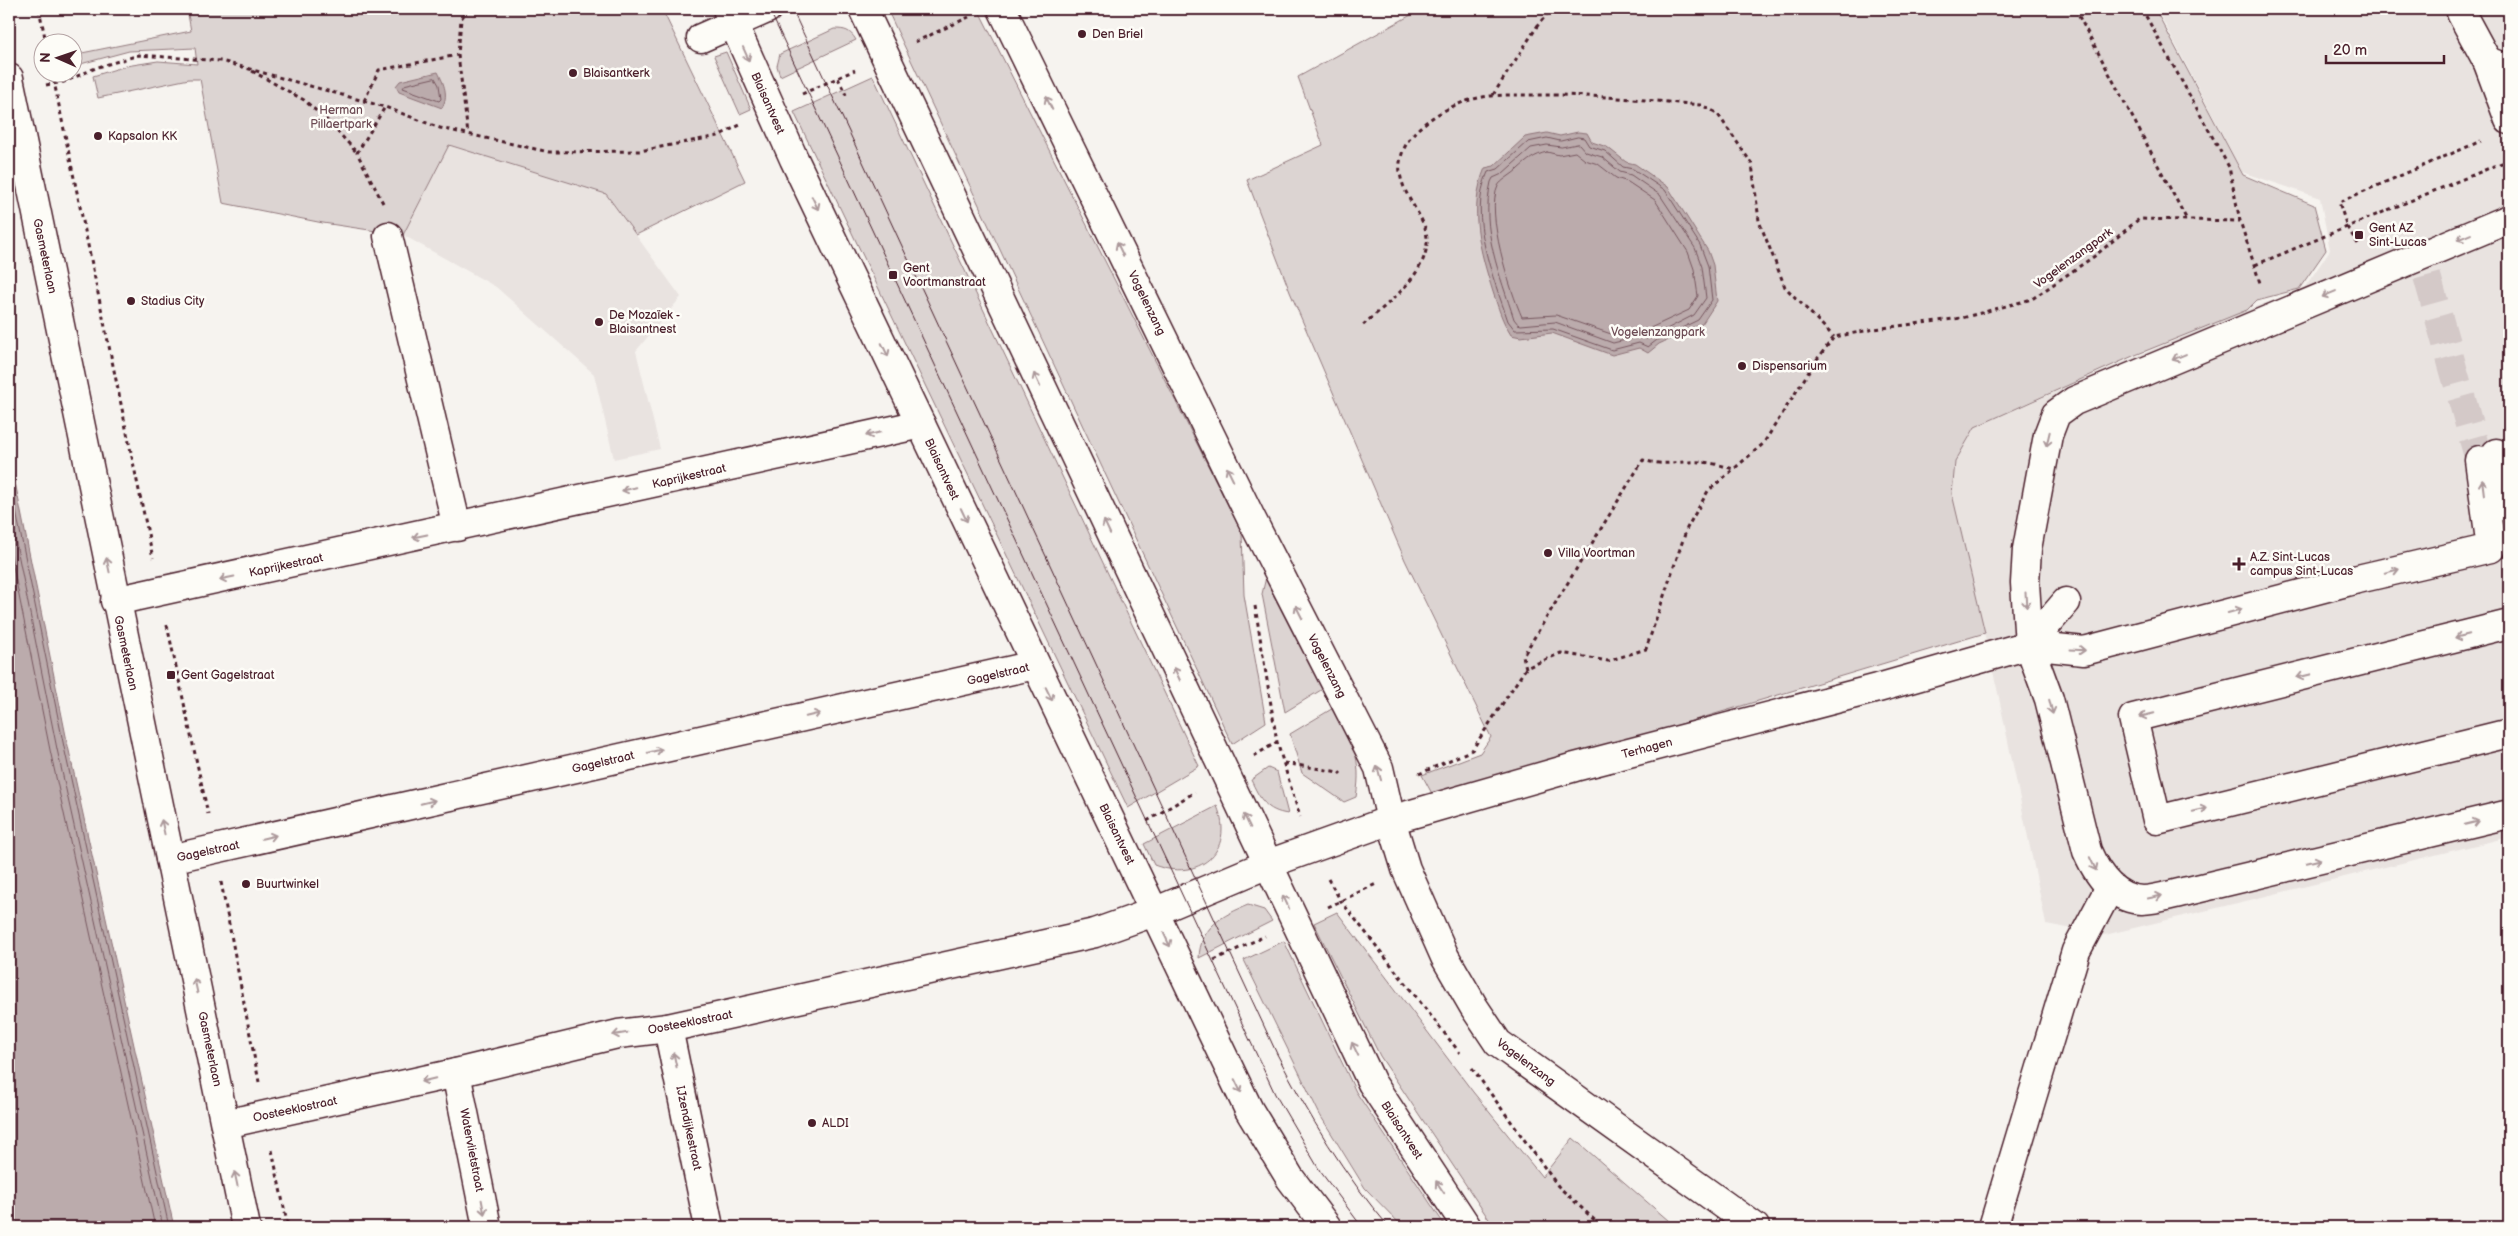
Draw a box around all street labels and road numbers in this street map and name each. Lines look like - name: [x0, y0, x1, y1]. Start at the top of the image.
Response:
- street label: Blaisantvest: [747, 70, 788, 137]
- street label: Gasmeterlaan: [29, 217, 60, 295]
- street label: Vogelenzangpark: [2031, 225, 2116, 292]
- street label: Vogelenzang: [1124, 269, 1169, 338]
- street label: Blaisantvest: [921, 436, 962, 503]
- street label: Kaprijkestraat: [651, 461, 728, 492]
- street label: Kaprijkestraat: [248, 550, 325, 581]
- street label: Gasmeterlaan: [110, 614, 141, 692]
- street label: Vogelenzang: [1304, 632, 1349, 701]
- street label: Gagelstraat: [965, 660, 1031, 689]
- street label: Terhagen: [1620, 734, 1674, 762]
- street label: Gagelstraat: [570, 748, 636, 777]
- street label: Blaisantvest: [1095, 801, 1138, 867]
- street label: Gagelstraat: [175, 837, 241, 865]
- street label: Oosteeklostraat: [647, 1007, 734, 1038]
- street label: Gasmeterlaan: [194, 1010, 225, 1088]
- street label: Vogelenzang: [1493, 1035, 1558, 1089]
- street label: IJzendijkestraat: [672, 1084, 705, 1172]
- street label: Oosteeklostraat: [252, 1093, 339, 1126]
- street label: Blaisantvest: [1377, 1099, 1426, 1162]
- street label: Watervlietstraat: [456, 1107, 487, 1193]

